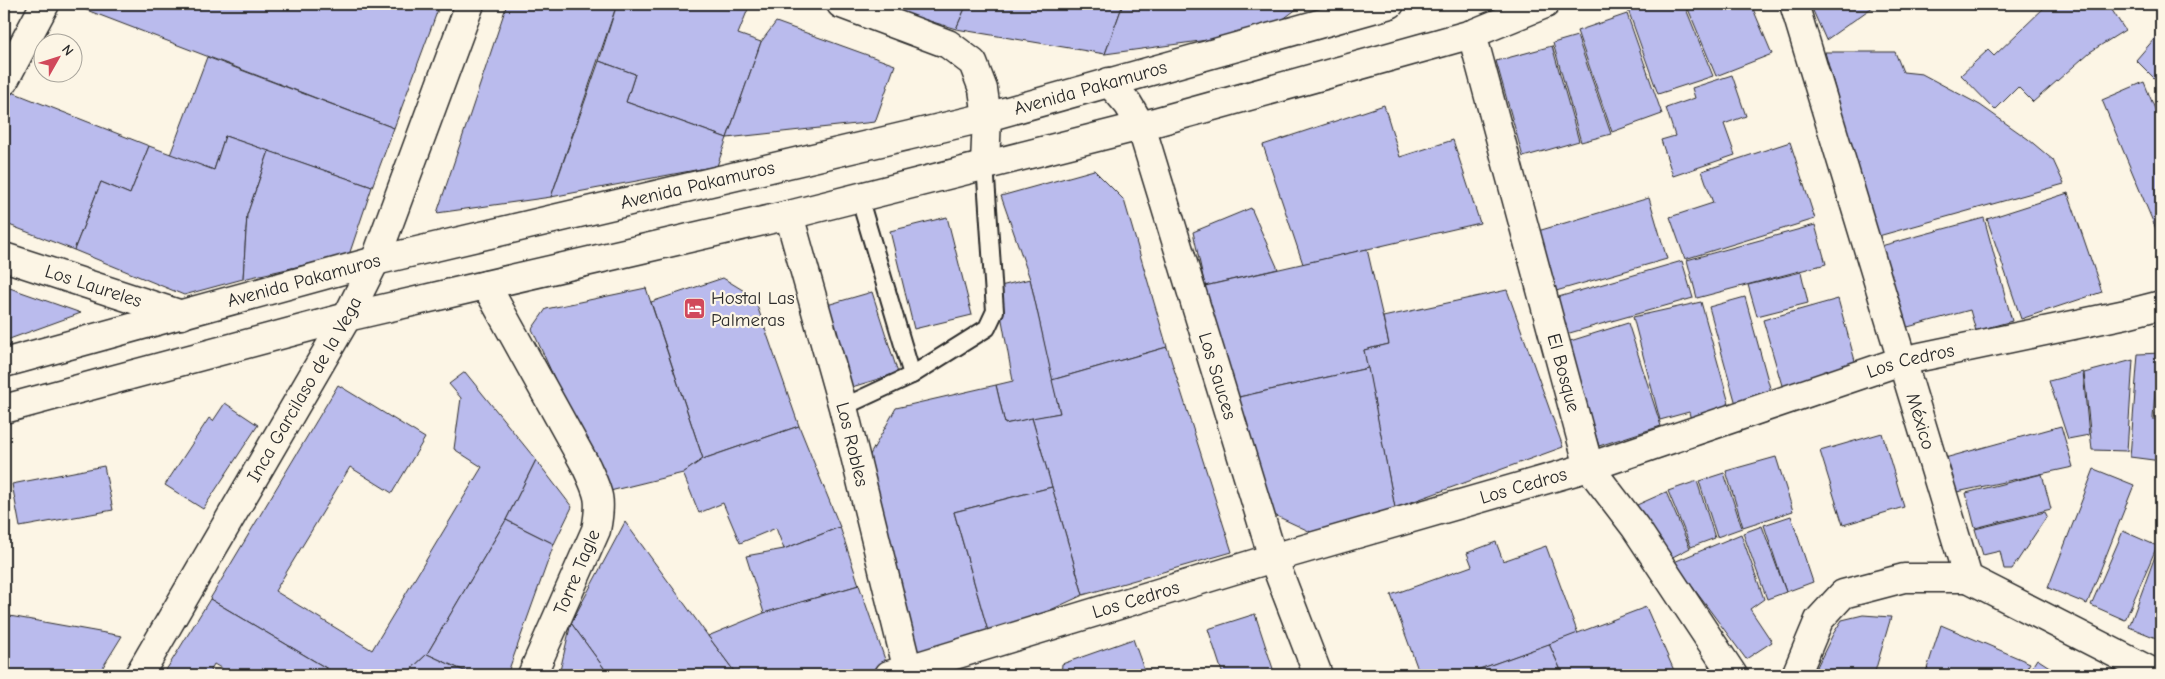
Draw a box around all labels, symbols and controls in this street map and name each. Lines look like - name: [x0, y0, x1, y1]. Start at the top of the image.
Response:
- north arrow: [32, 32, 82, 82]
- text: N: [58, 41, 77, 59]
- street label: Avenida Pakamuros: [1011, 56, 1170, 120]
- street label: Avenida Pakamuros: [618, 156, 777, 214]
- street label: Avenida Pakamuros: [225, 249, 383, 312]
- street label: Los Laureles: [42, 260, 145, 312]
- place label: Hostal Las Palmeras: [711, 287, 795, 331]
- street label: Inca Garcilaso de la Vega: [242, 293, 366, 486]
- hotel icon: Hostal Las Palmeras: [683, 297, 707, 321]
- street label: Los Sauces: [1194, 330, 1241, 422]
- street label: El Bosque: [1542, 331, 1585, 415]
- street label: Los Cedros: [1864, 339, 1956, 383]
- street label: México: [1902, 390, 1939, 452]
- street label: Los Robles: [831, 400, 873, 489]
- street label: Los Cedros: [1477, 463, 1570, 509]
- street label: Torre Tagle: [549, 526, 605, 618]
- street label: Los Cedros: [1090, 576, 1182, 623]

